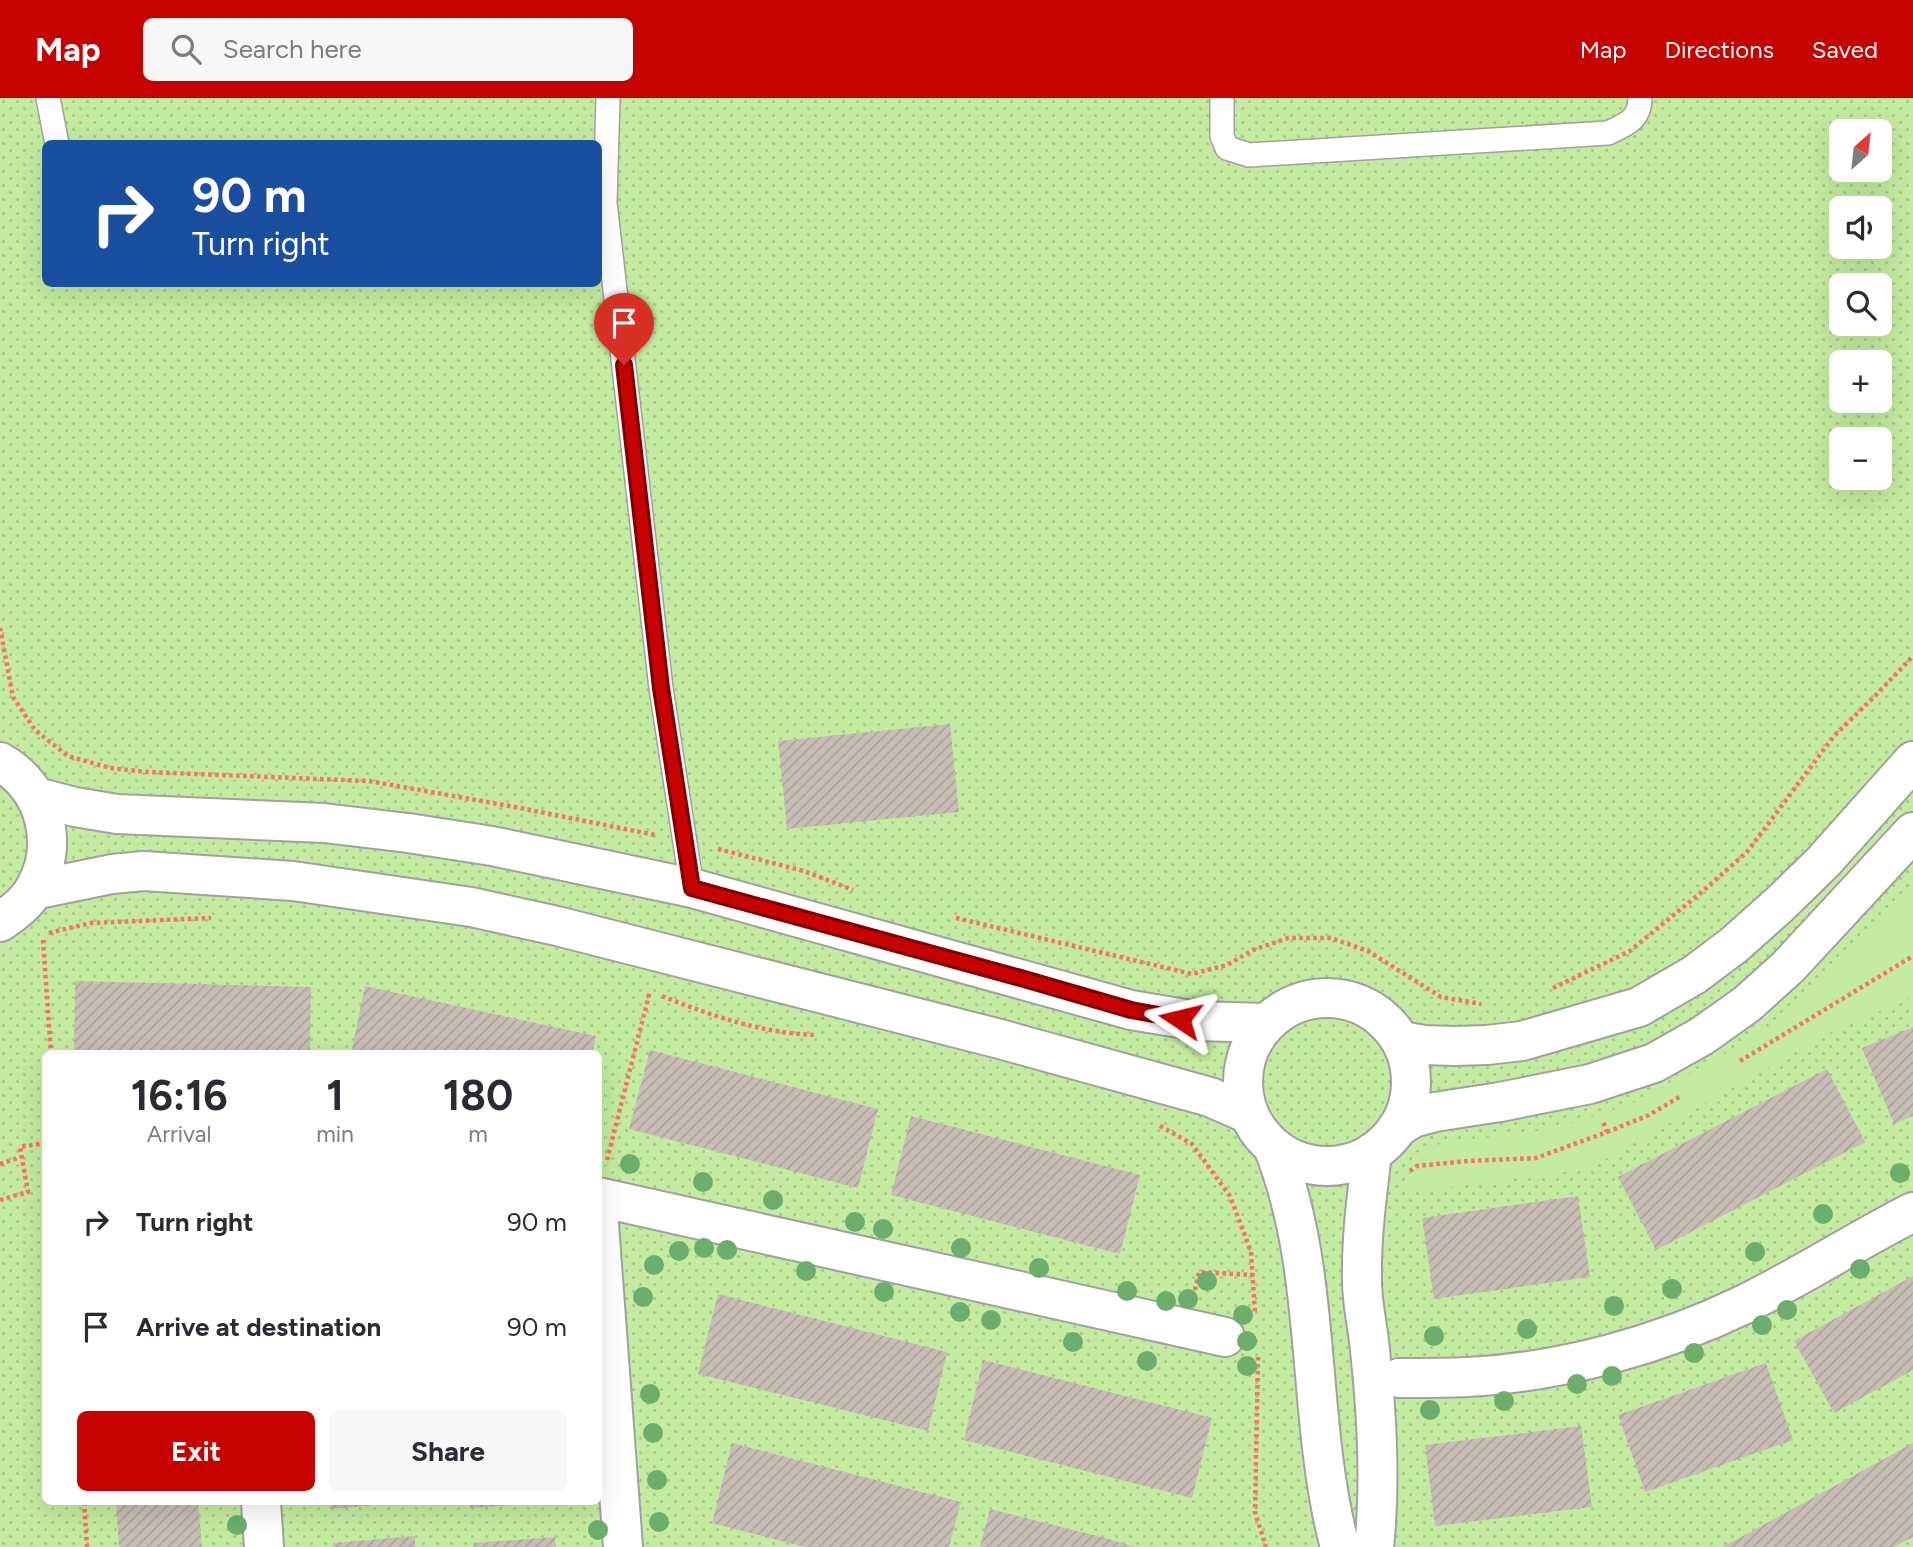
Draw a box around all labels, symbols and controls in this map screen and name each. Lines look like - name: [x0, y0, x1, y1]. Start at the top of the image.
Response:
- search box: [143, 18, 633, 81]
- text: Map: [35, 30, 101, 69]
- icon: search: [167, 30, 205, 68]
- text: Search here: [223, 33, 362, 65]
- text: Map: [1580, 35, 1626, 64]
- text: Directions: [1664, 35, 1774, 64]
- text: Saved: [1812, 35, 1878, 64]
- north arrow: [1829, 119, 1892, 182]
- map controls: [1829, 119, 1892, 490]
- text: 90 m: [192, 165, 307, 224]
- icon: right: [77, 168, 168, 259]
- button: sound: [1829, 196, 1892, 259]
- text: Turn right: [192, 225, 330, 263]
- button: search: [1829, 273, 1892, 336]
- pin: [594, 293, 654, 365]
- icon: arrive: [605, 304, 643, 342]
- button: +: [1829, 350, 1892, 413]
- button: −: [1829, 427, 1892, 490]
- position arrow: [1143, 982, 1217, 1056]
- text: 16:16: [131, 1070, 228, 1121]
- text: 1: [326, 1070, 344, 1121]
- text: 180: [443, 1070, 513, 1121]
- text: Arrival: [147, 1120, 212, 1148]
- text: min: [316, 1120, 354, 1148]
- text: m: [468, 1120, 488, 1148]
- icon: right: [77, 1203, 115, 1241]
- text: Turn right: [136, 1206, 253, 1238]
- text: 90 m: [507, 1206, 567, 1238]
- icon: arrive: [77, 1308, 115, 1346]
- text: Arrive at destination: [136, 1311, 381, 1343]
- text: 90 m: [507, 1311, 567, 1343]
- button: Exit: [77, 1411, 315, 1491]
- button: Share: [329, 1411, 567, 1491]

